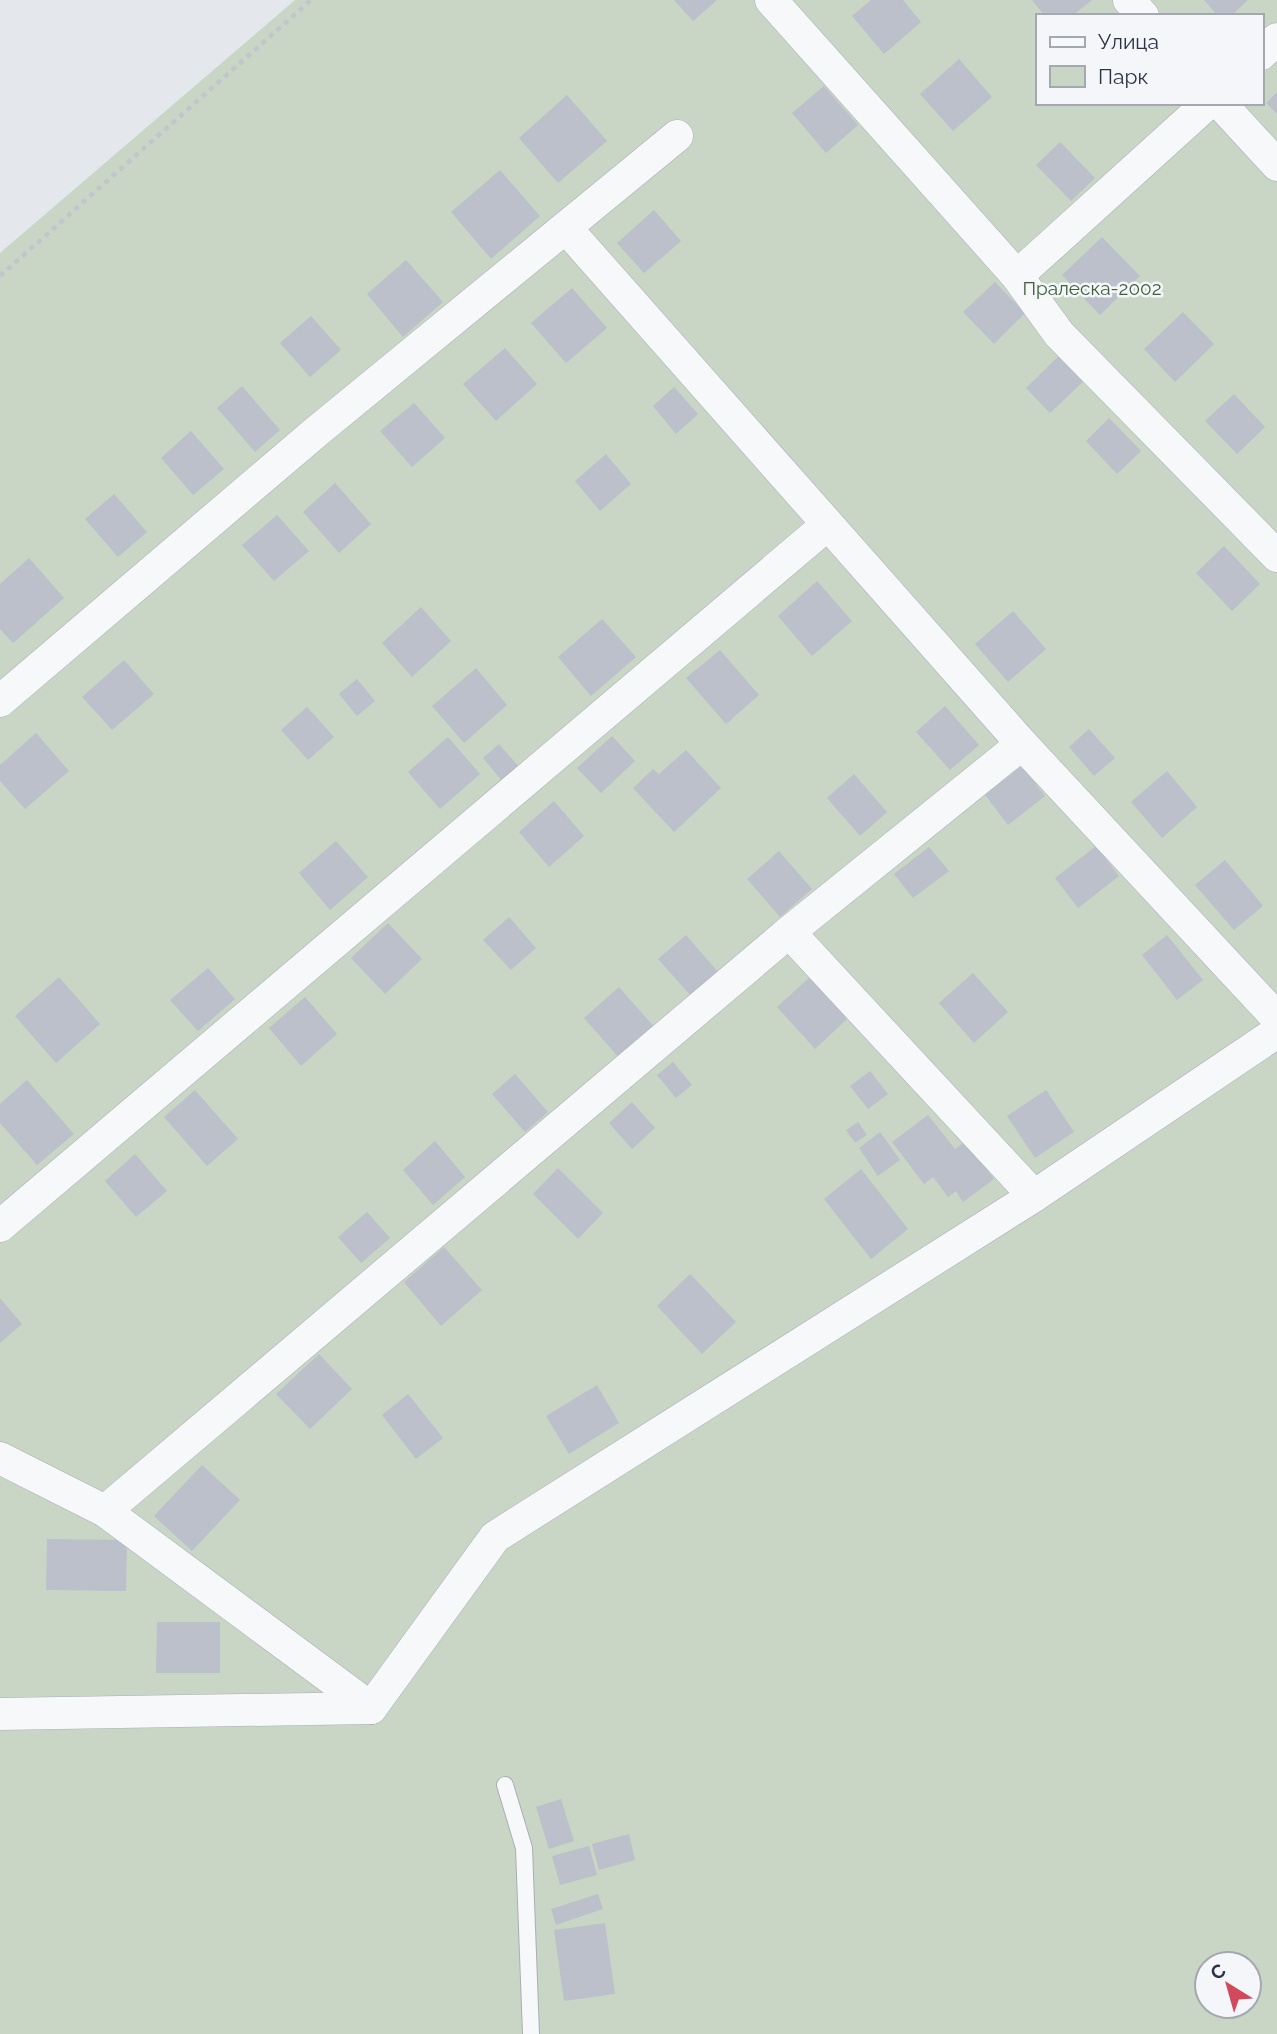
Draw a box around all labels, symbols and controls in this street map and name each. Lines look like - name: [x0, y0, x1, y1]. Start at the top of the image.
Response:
- legend: [1036, 14, 1263, 105]
- text: Улица: [1098, 29, 1159, 54]
- text: Парк: [1098, 64, 1148, 89]
- park label: Пралеска-2002: [1022, 277, 1162, 299]
- north arrow: [1193, 1950, 1263, 2020]
- text: С: [1206, 1959, 1230, 1984]

